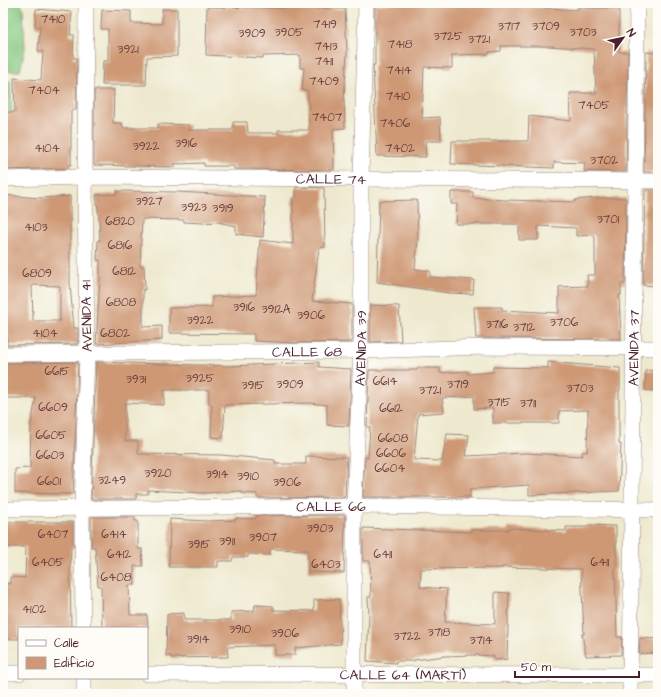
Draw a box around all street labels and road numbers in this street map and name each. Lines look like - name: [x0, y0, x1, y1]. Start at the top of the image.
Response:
- street label: CALLE 74: [296, 169, 367, 190]
- street label: AVENIDA 41: [76, 280, 98, 352]
- street label: AVENIDA 37: [624, 309, 645, 386]
- street label: AVENIDA 39: [350, 310, 372, 386]
- street label: CALLE 68: [272, 342, 342, 363]
- street label: CALLE 66: [296, 497, 366, 517]
- street label: CALLE 64 (MARTÍ): [340, 665, 466, 686]

